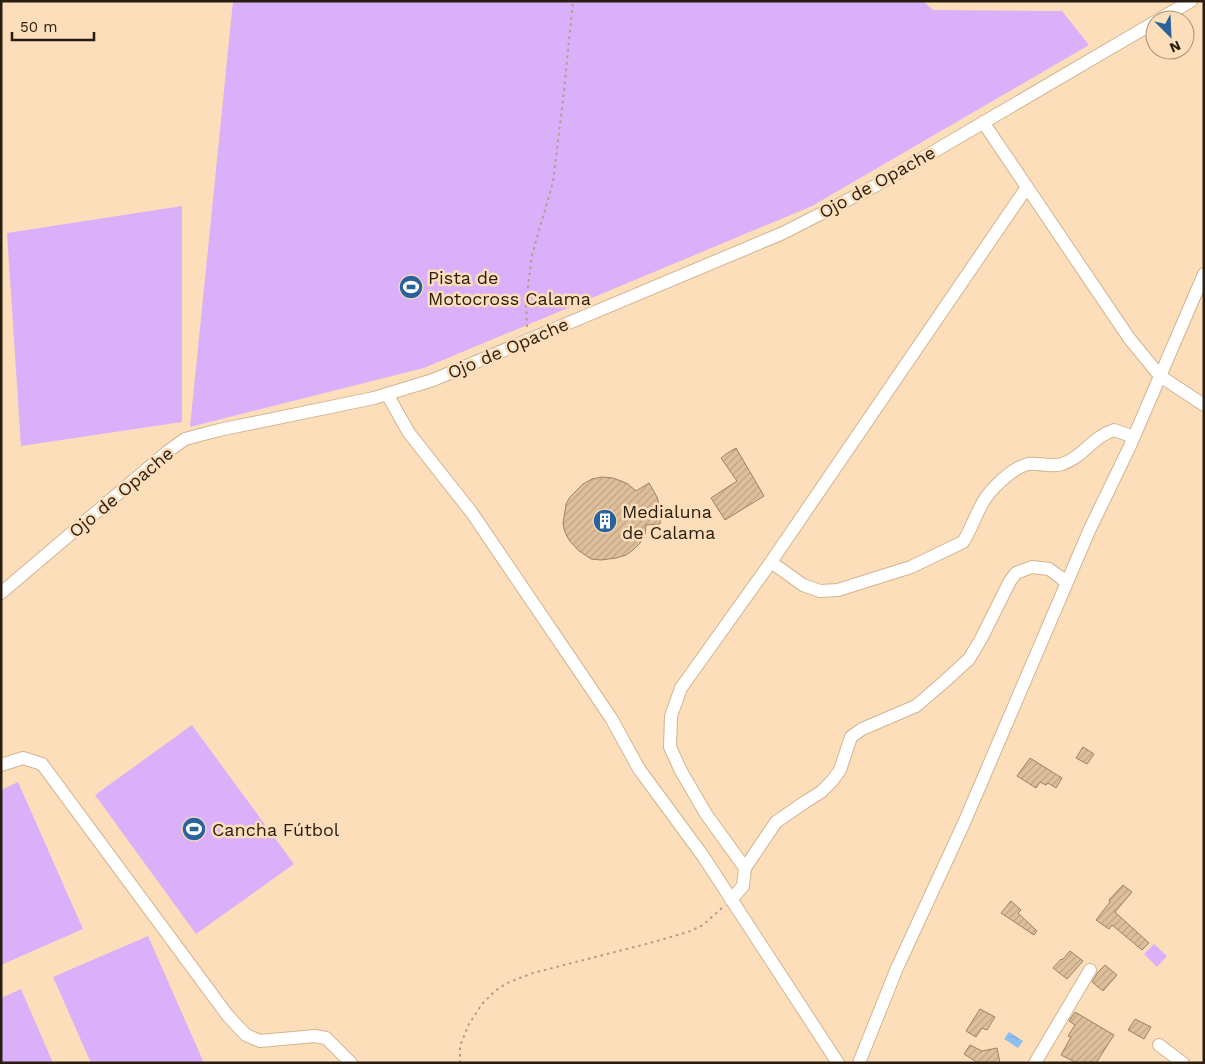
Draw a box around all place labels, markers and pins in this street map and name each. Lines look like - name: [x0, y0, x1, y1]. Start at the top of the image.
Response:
- place label: Pista de Motocross Calama: [428, 267, 591, 309]
- sports icon: Pista de Motocross Calama: [398, 274, 424, 300]
- place label: Medialuna de Calama: [622, 501, 715, 543]
- building icon: Medialuna de Calama: [592, 508, 618, 534]
- sports icon: Cancha Fútbol: [181, 816, 207, 842]
- place label: Cancha Fútbol: [212, 819, 340, 840]

